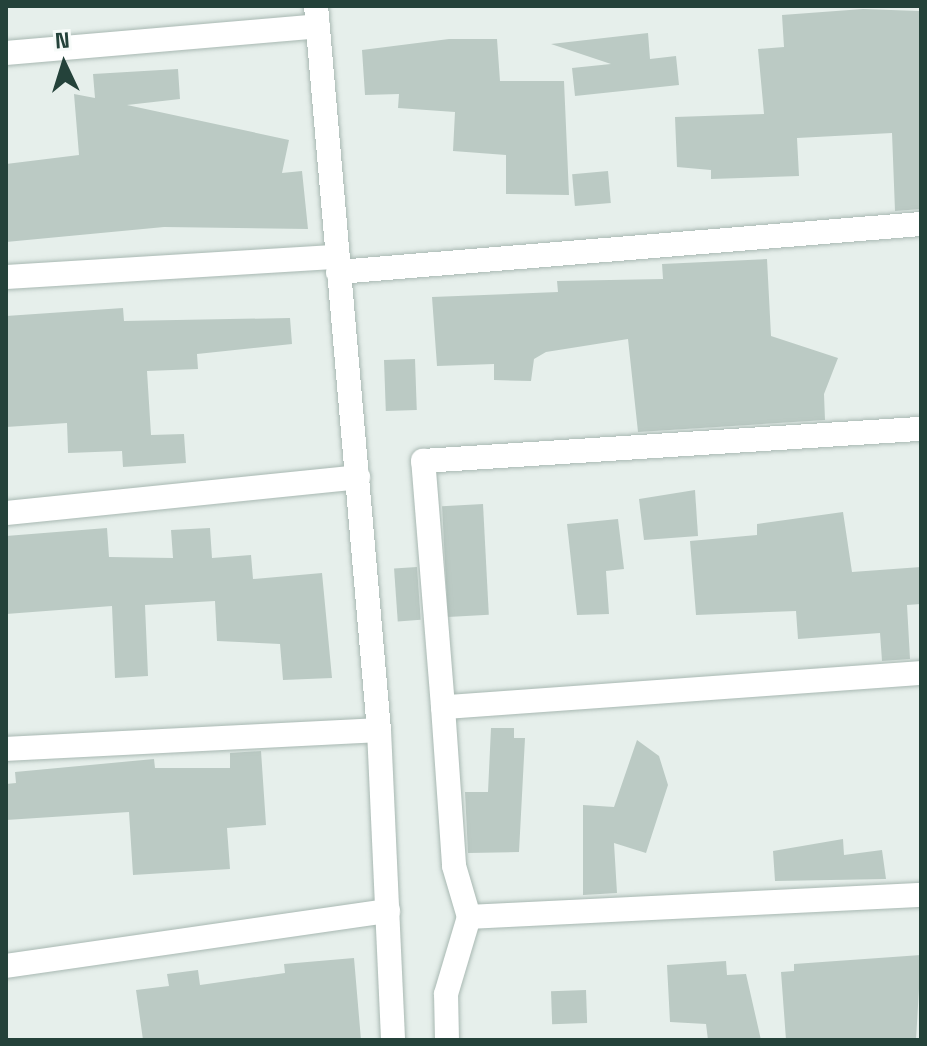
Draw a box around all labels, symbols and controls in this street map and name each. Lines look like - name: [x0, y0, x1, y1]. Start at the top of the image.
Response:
- north arrow: [24, 24, 104, 104]
- text: N: [54, 26, 71, 55]

